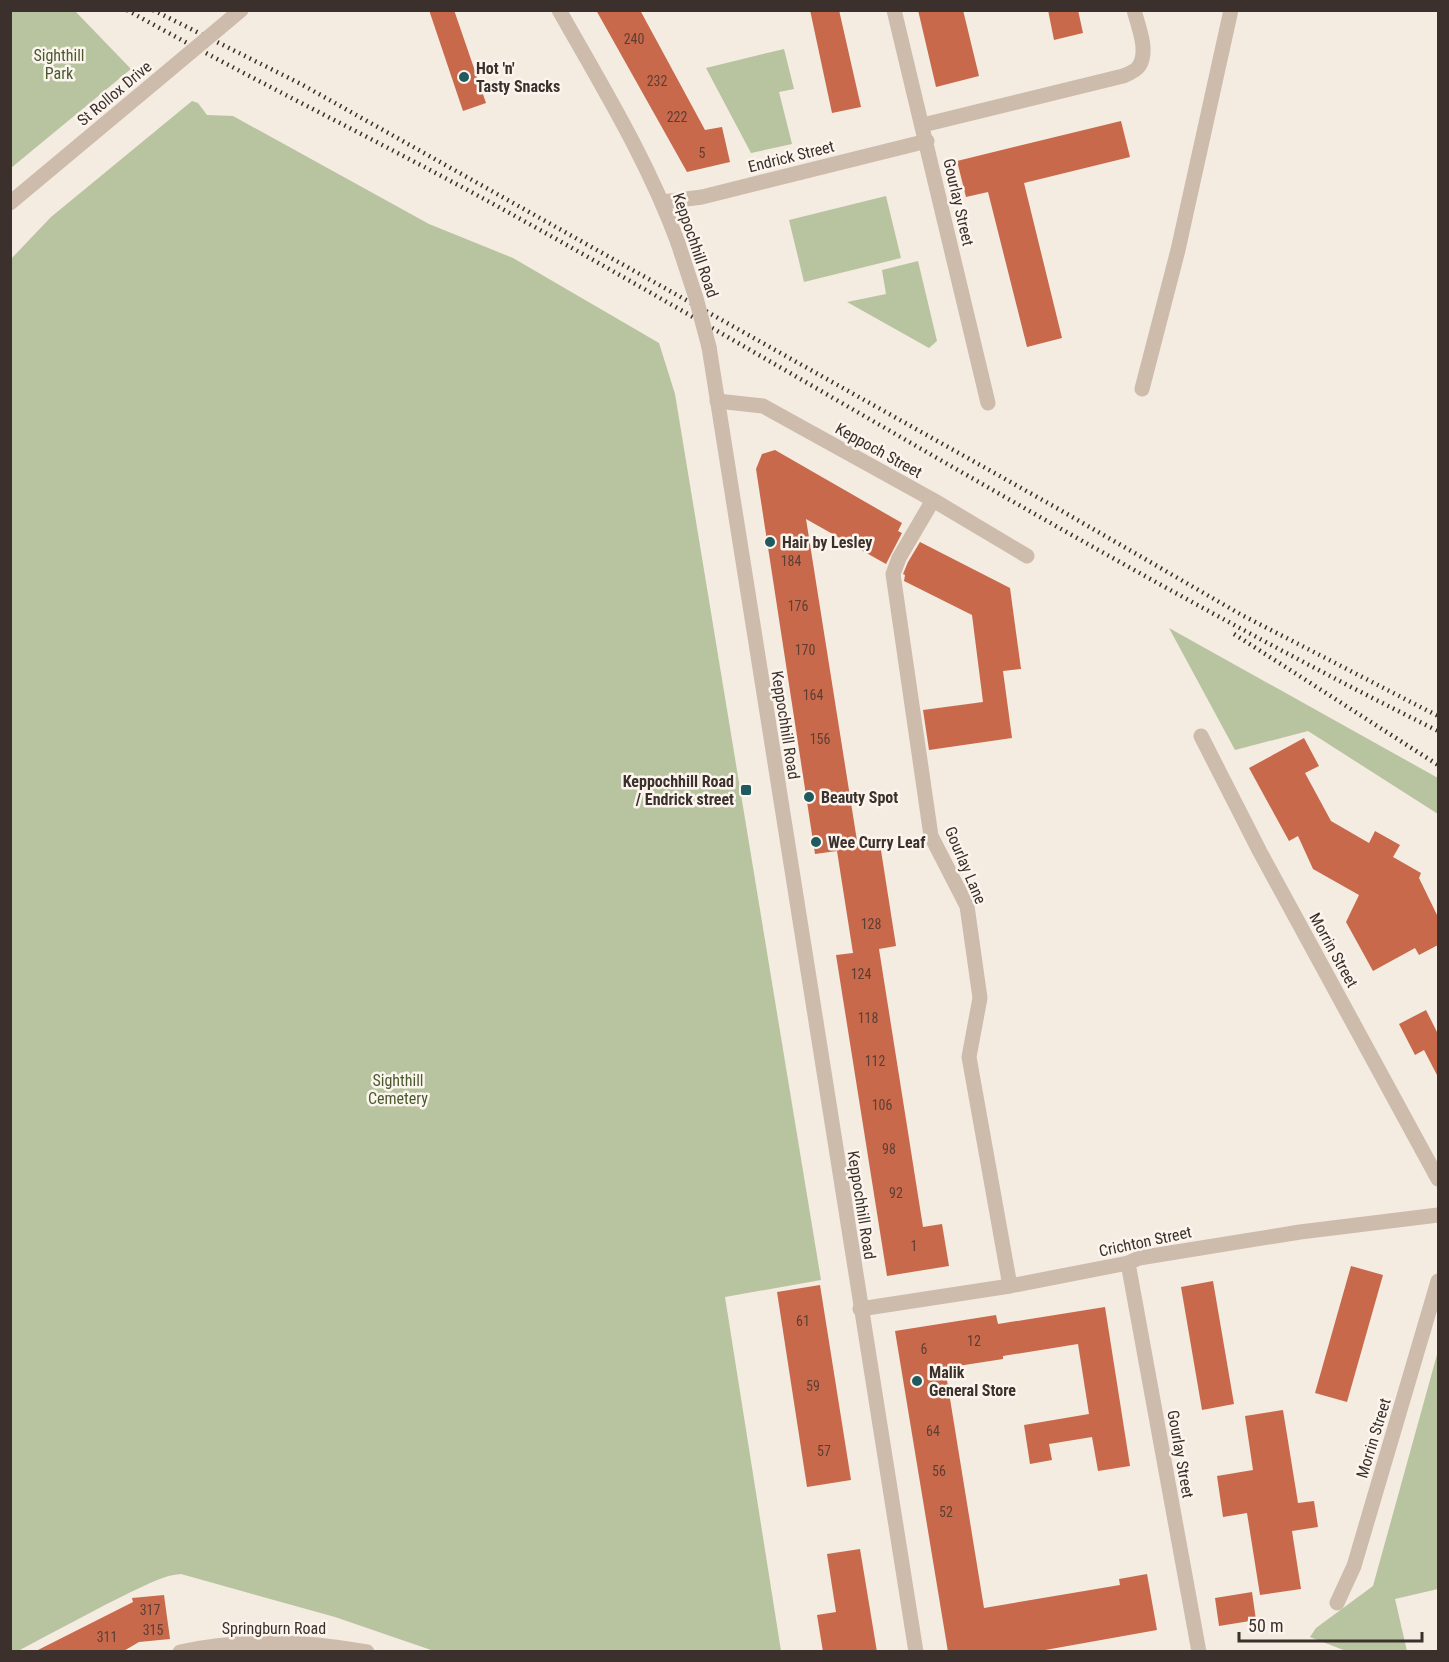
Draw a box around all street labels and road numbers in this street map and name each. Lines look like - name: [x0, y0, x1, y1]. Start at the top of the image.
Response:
- street label: St Rollox Drive: [73, 57, 155, 130]
- street label: Endrick Street: [746, 137, 836, 176]
- street label: Gourlay Street: [939, 157, 978, 248]
- street label: Keppochhill Road: [669, 190, 722, 300]
- street label: Keppoch Street: [832, 419, 926, 482]
- street label: Keppochhill Road: [768, 670, 803, 781]
- street label: Gourlay Lane: [941, 824, 990, 907]
- street label: Morrin Street: [1305, 910, 1362, 991]
- street label: Keppochhill Road: [844, 1150, 879, 1261]
- street label: Crichton Street: [1097, 1222, 1193, 1261]
- street label: Morrin Street: [1352, 1396, 1395, 1480]
- street label: Gourlay Street: [1163, 1409, 1198, 1500]
- street label: Springburn Road: [222, 1619, 326, 1638]

